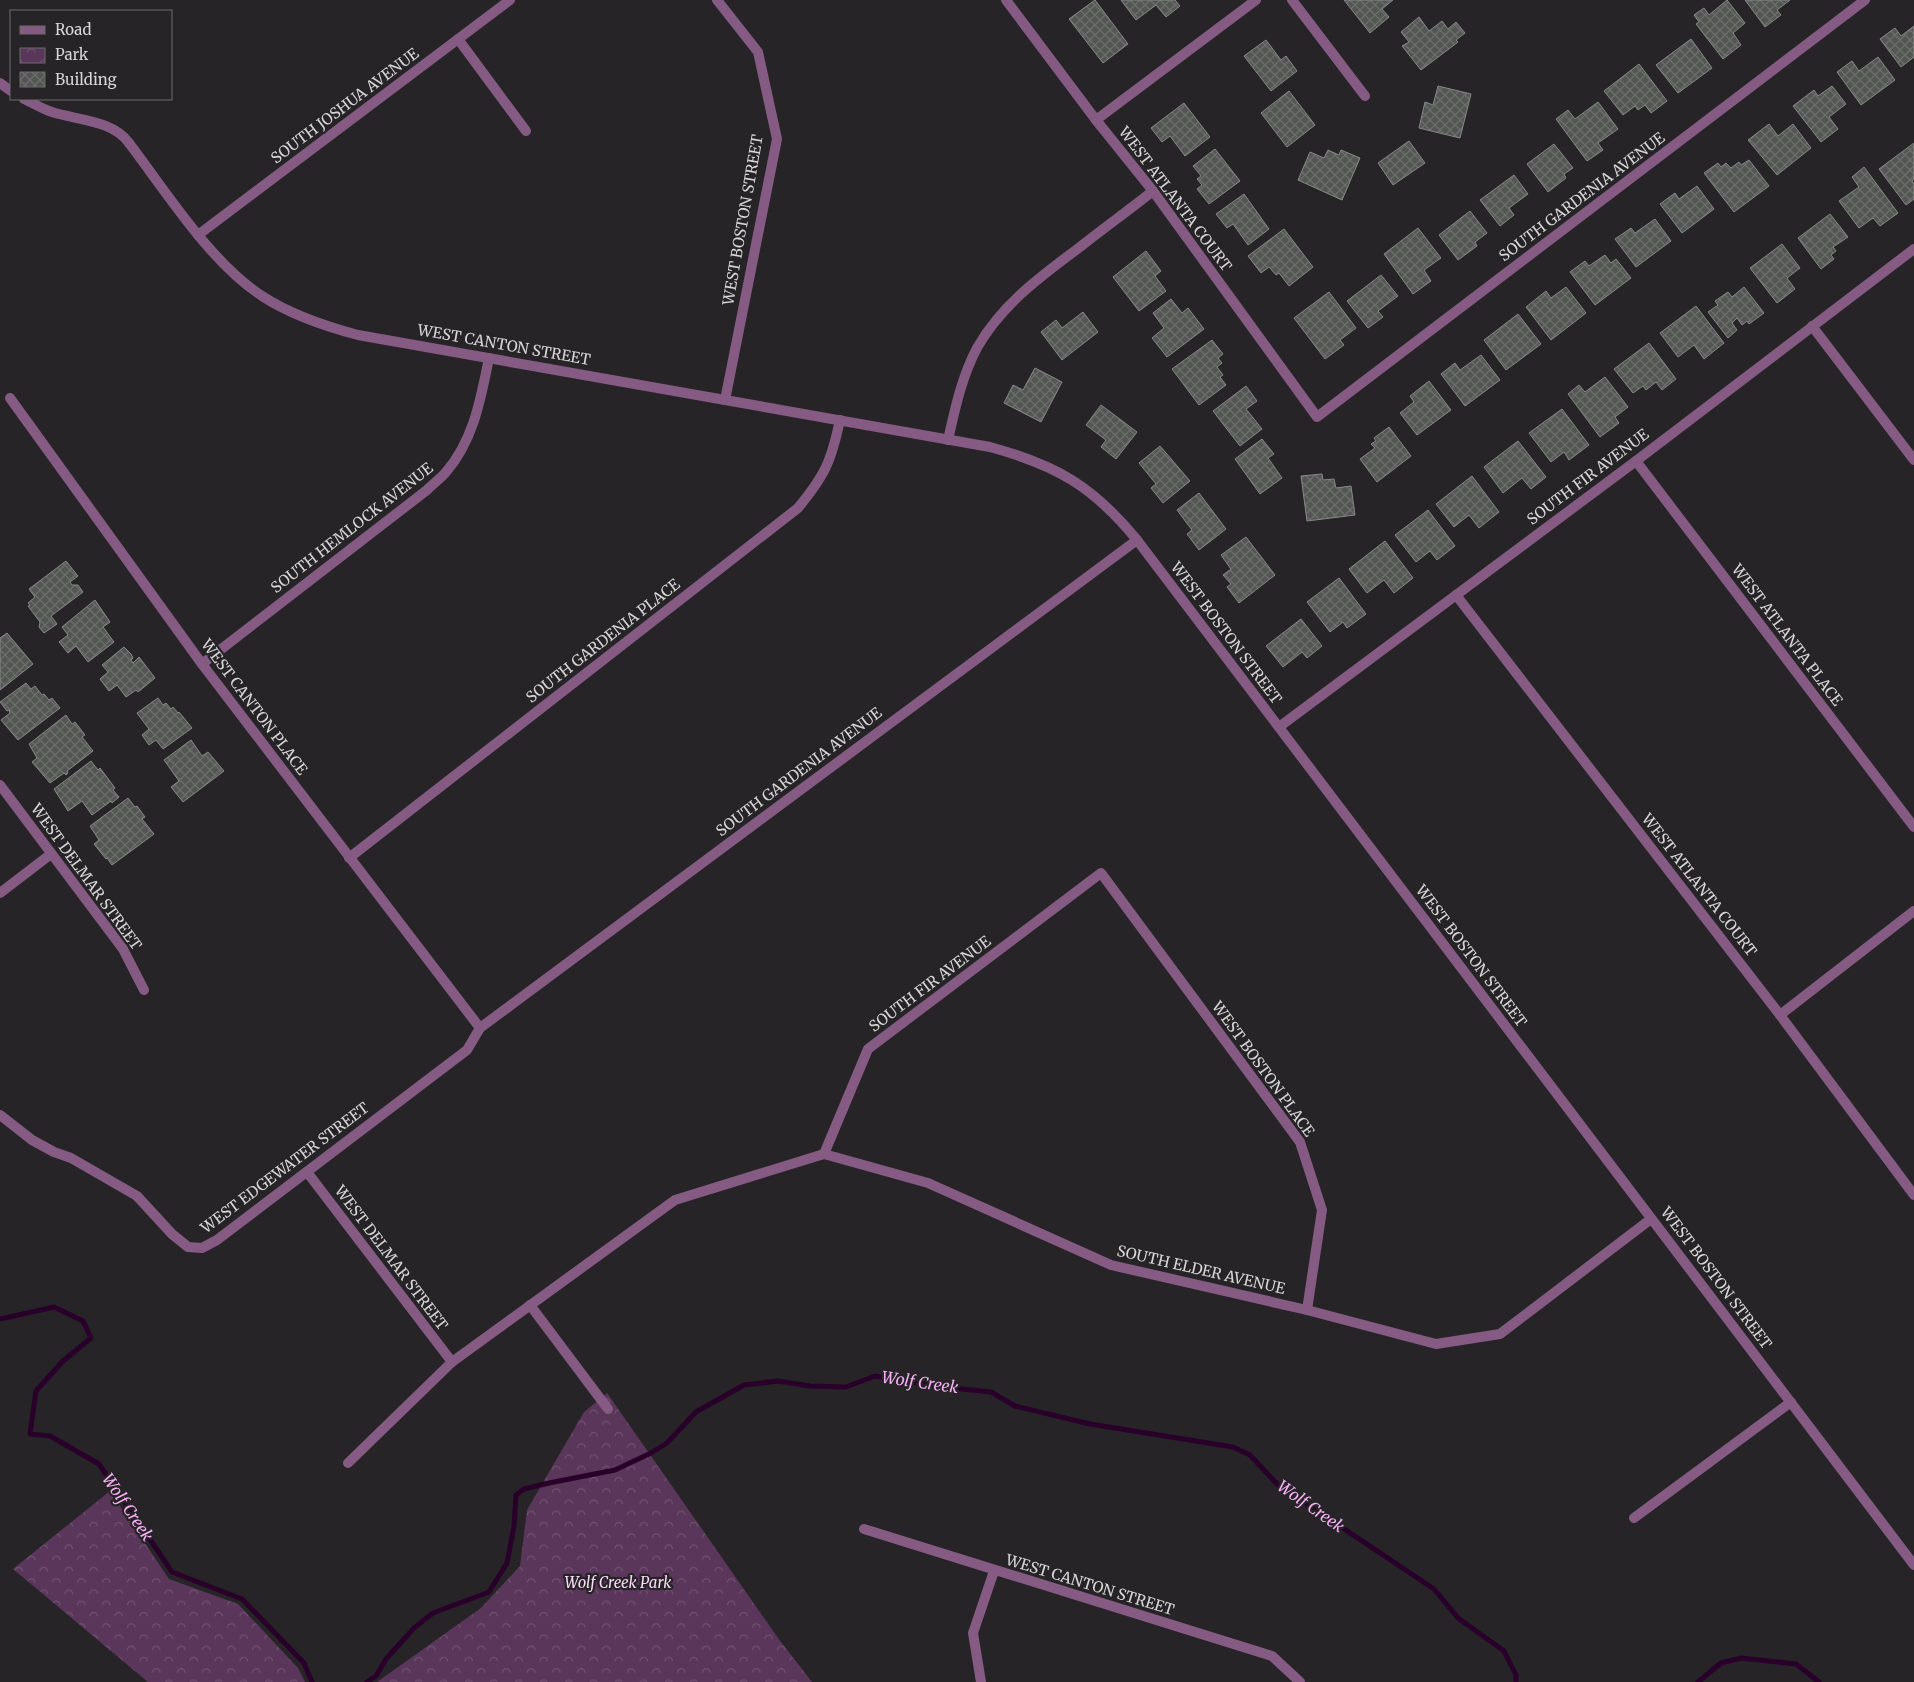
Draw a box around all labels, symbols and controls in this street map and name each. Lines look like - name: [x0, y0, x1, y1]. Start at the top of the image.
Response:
- legend: [10, 10, 172, 100]
- text: Road: [55, 20, 91, 39]
- street label: SOUTH JOSHUA AVENUE: [267, 44, 423, 167]
- text: Park: [55, 45, 89, 64]
- text: Building: [55, 70, 117, 89]
- street label: WEST ATLANTA COURT: [1114, 122, 1236, 275]
- street label: SOUTH GARDENIA AVENUE: [1495, 128, 1669, 265]
- street label: WEST BOSTON STREET: [718, 133, 767, 308]
- street label: WEST CANTON STREET: [415, 320, 593, 369]
- street label: SOUTH FIR AVENUE: [1523, 424, 1653, 529]
- street label: SOUTH HEMLOCK AVENUE: [267, 458, 437, 597]
- street label: WEST BOSTON STREET: [1166, 557, 1286, 708]
- street label: WEST ATLANTA PLACE: [1727, 559, 1847, 710]
- street label: SOUTH GARDENIA PLACE: [522, 574, 684, 707]
- street label: WEST CANTON PLACE: [197, 634, 312, 779]
- street label: SOUTH GARDENIA AVENUE: [712, 703, 886, 840]
- street label: WEST DELMAR STREET: [26, 799, 146, 954]
- street label: WEST ATLANTA COURT: [1637, 809, 1761, 960]
- street label: WEST BOSTON STREET: [1411, 880, 1531, 1031]
- street label: SOUTH FIR AVENUE: [865, 931, 995, 1036]
- street label: WEST BOSTON PLACE: [1207, 997, 1319, 1140]
- street label: WEST EDGEWATER STREET: [196, 1098, 373, 1238]
- street label: WEST DELMAR STREET: [330, 1181, 452, 1334]
- street label: WEST BOSTON STREET: [1656, 1202, 1776, 1353]
- street label: SOUTH ELDER AVENUE: [1115, 1241, 1288, 1298]
- water label: Wolf Creek: [880, 1367, 960, 1397]
- water label: Wolf Creek: [98, 1469, 158, 1545]
- water label: Wolf Creek: [1274, 1476, 1348, 1536]
- street label: WEST CANTON STREET: [1003, 1550, 1177, 1619]
- park label: Wolf Creek Park: [565, 1573, 672, 1592]

